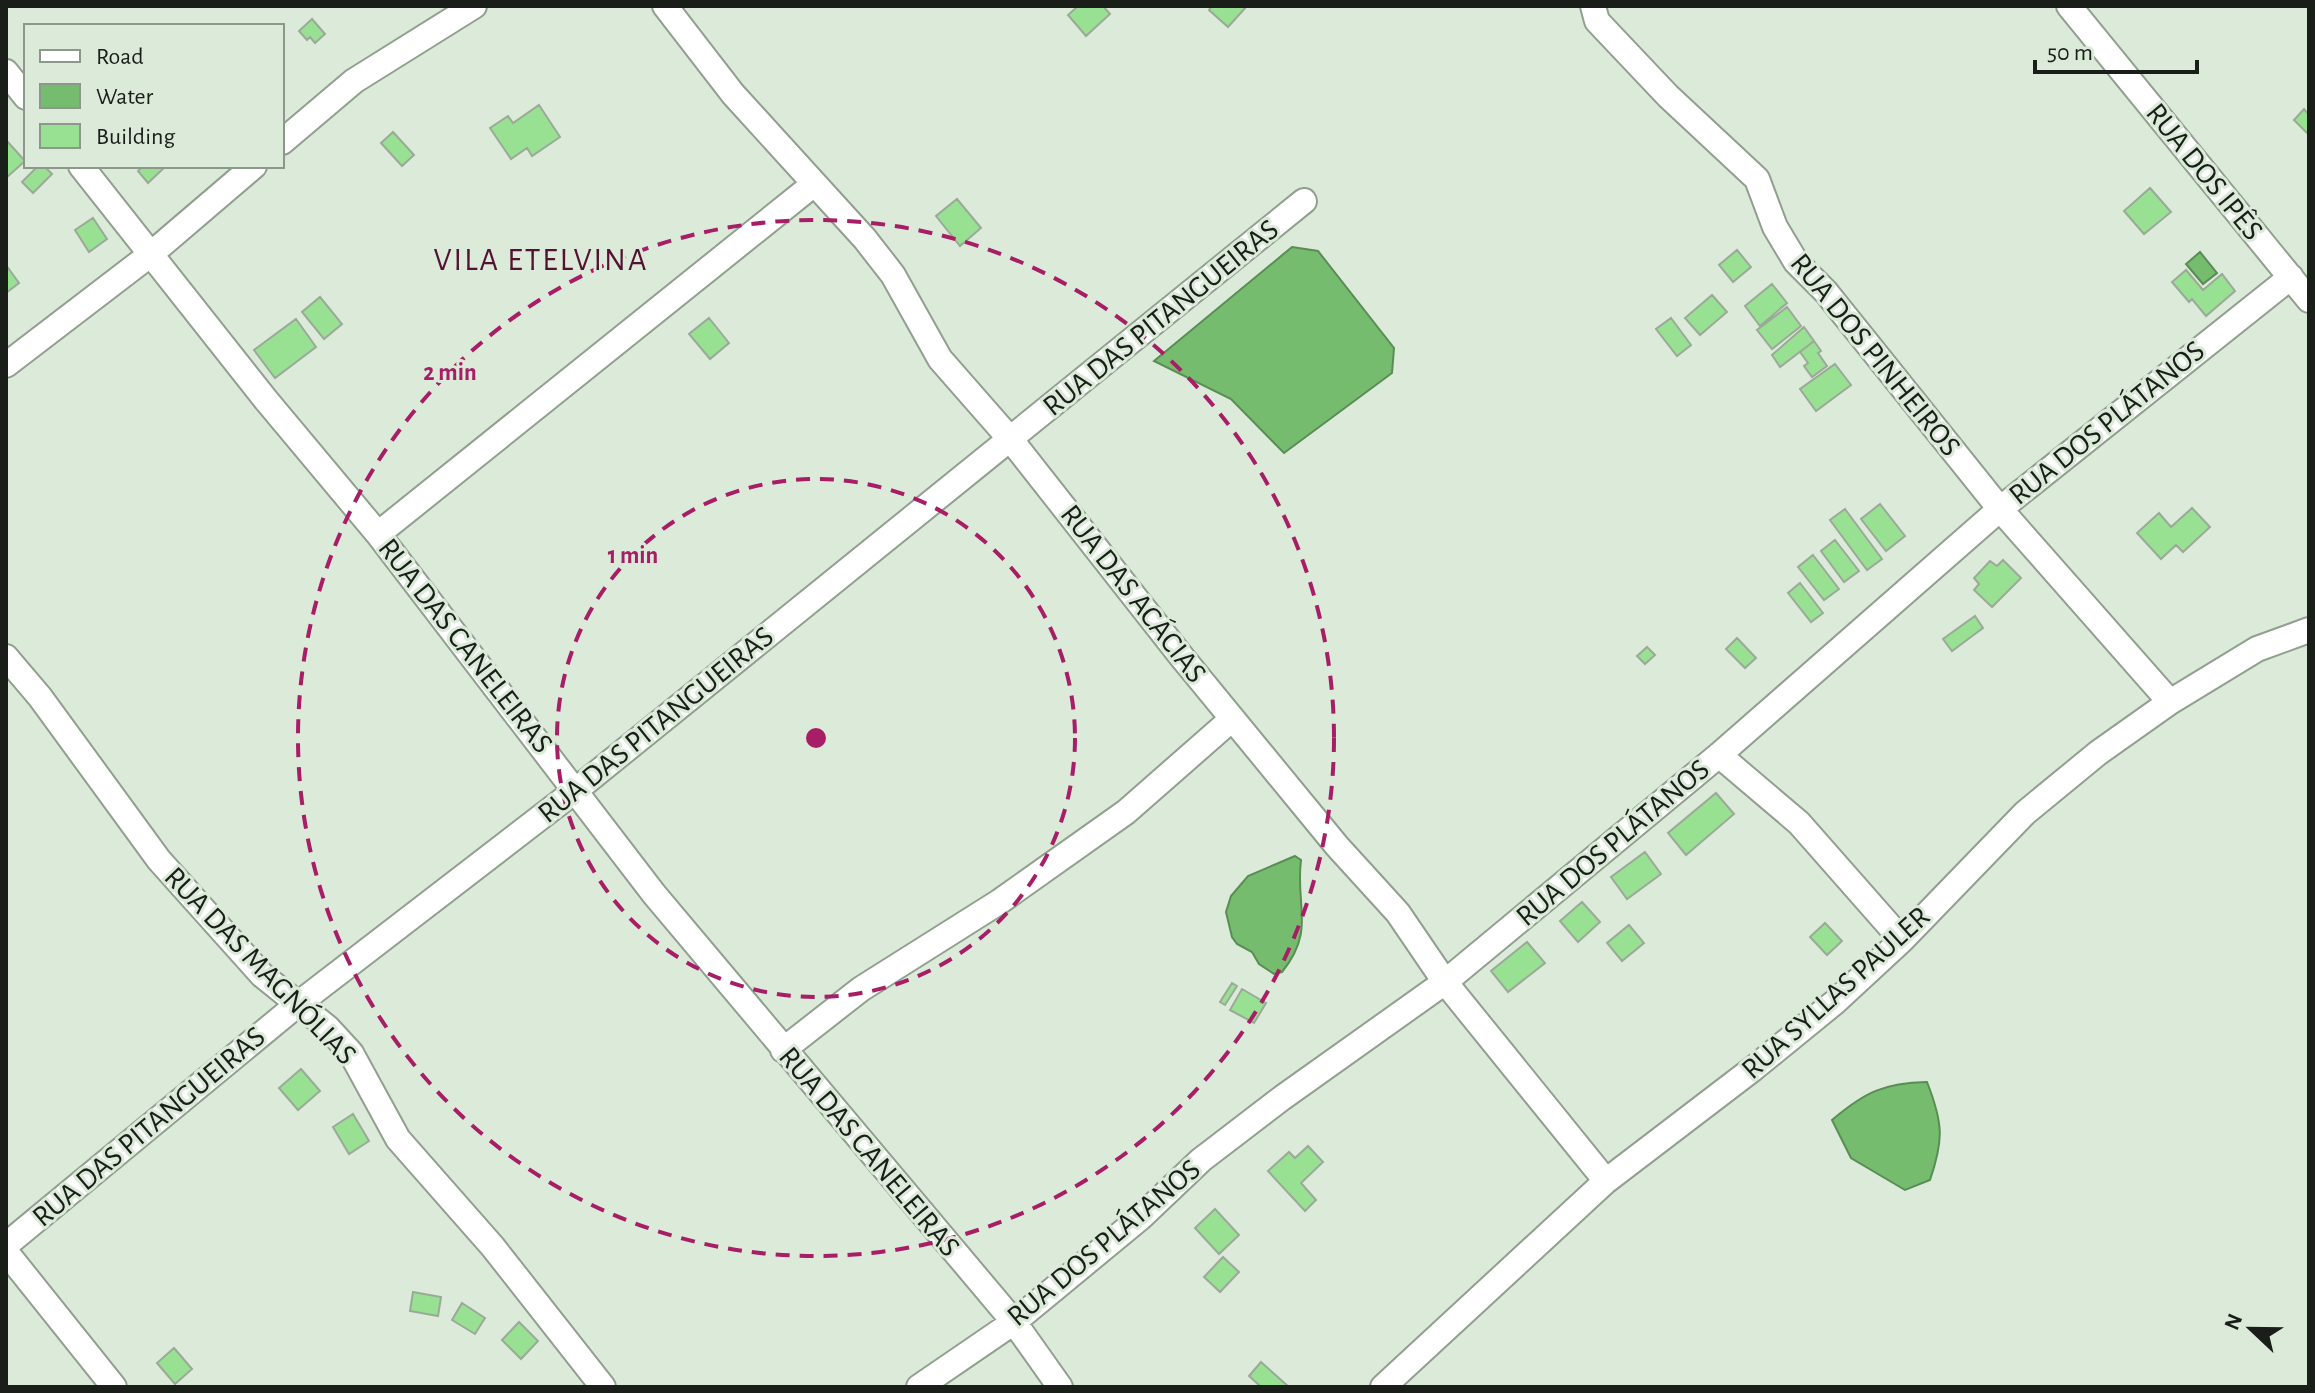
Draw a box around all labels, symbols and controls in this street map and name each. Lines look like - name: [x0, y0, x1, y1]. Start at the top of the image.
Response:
- legend: [24, 24, 284, 168]
- scale bar: [2035, 24, 2197, 74]
- text: 50 m: [2047, 41, 2093, 65]
- text: Road: [96, 45, 144, 69]
- text: Water: [96, 85, 154, 109]
- street label: RUA DOS IPÊS: [2140, 97, 2270, 246]
- text: Building: [96, 125, 175, 149]
- street label: RUA DAS PITANGUEIRAS: [1038, 214, 1284, 422]
- district label: VILA ETELVINA: [434, 244, 648, 276]
- street label: RUA DOS PINHEIROS: [1784, 248, 1966, 462]
- street label: RUA DOS PLÁTANOS: [2002, 334, 2210, 511]
- text: 2 min: [423, 361, 477, 385]
- street label: RUA DAS ACÁCIAS: [1055, 498, 1213, 689]
- street label: RUA DAS CANELEIRAS: [372, 533, 558, 759]
- text: 1 min: [608, 544, 658, 568]
- street label: RUA DAS PITANGUEIRAS: [533, 621, 779, 829]
- centre of rings: [802, 724, 830, 752]
- street label: RUA DOS PLÁTANOS: [1510, 752, 1715, 932]
- street label: RUA DAS MAGNÓLIAS: [158, 860, 363, 1071]
- street label: RUA SYLLAS PAULER: [1736, 901, 1936, 1085]
- street label: RUA DAS PITANGUEIRAS: [27, 1021, 271, 1233]
- street label: RUA DAS CANELEIRAS: [773, 1042, 965, 1262]
- street label: RUA DOS PLÁTANOS: [1001, 1152, 1206, 1332]
- north arrow: [2211, 1289, 2291, 1369]
- text: N: [2220, 1311, 2246, 1333]

